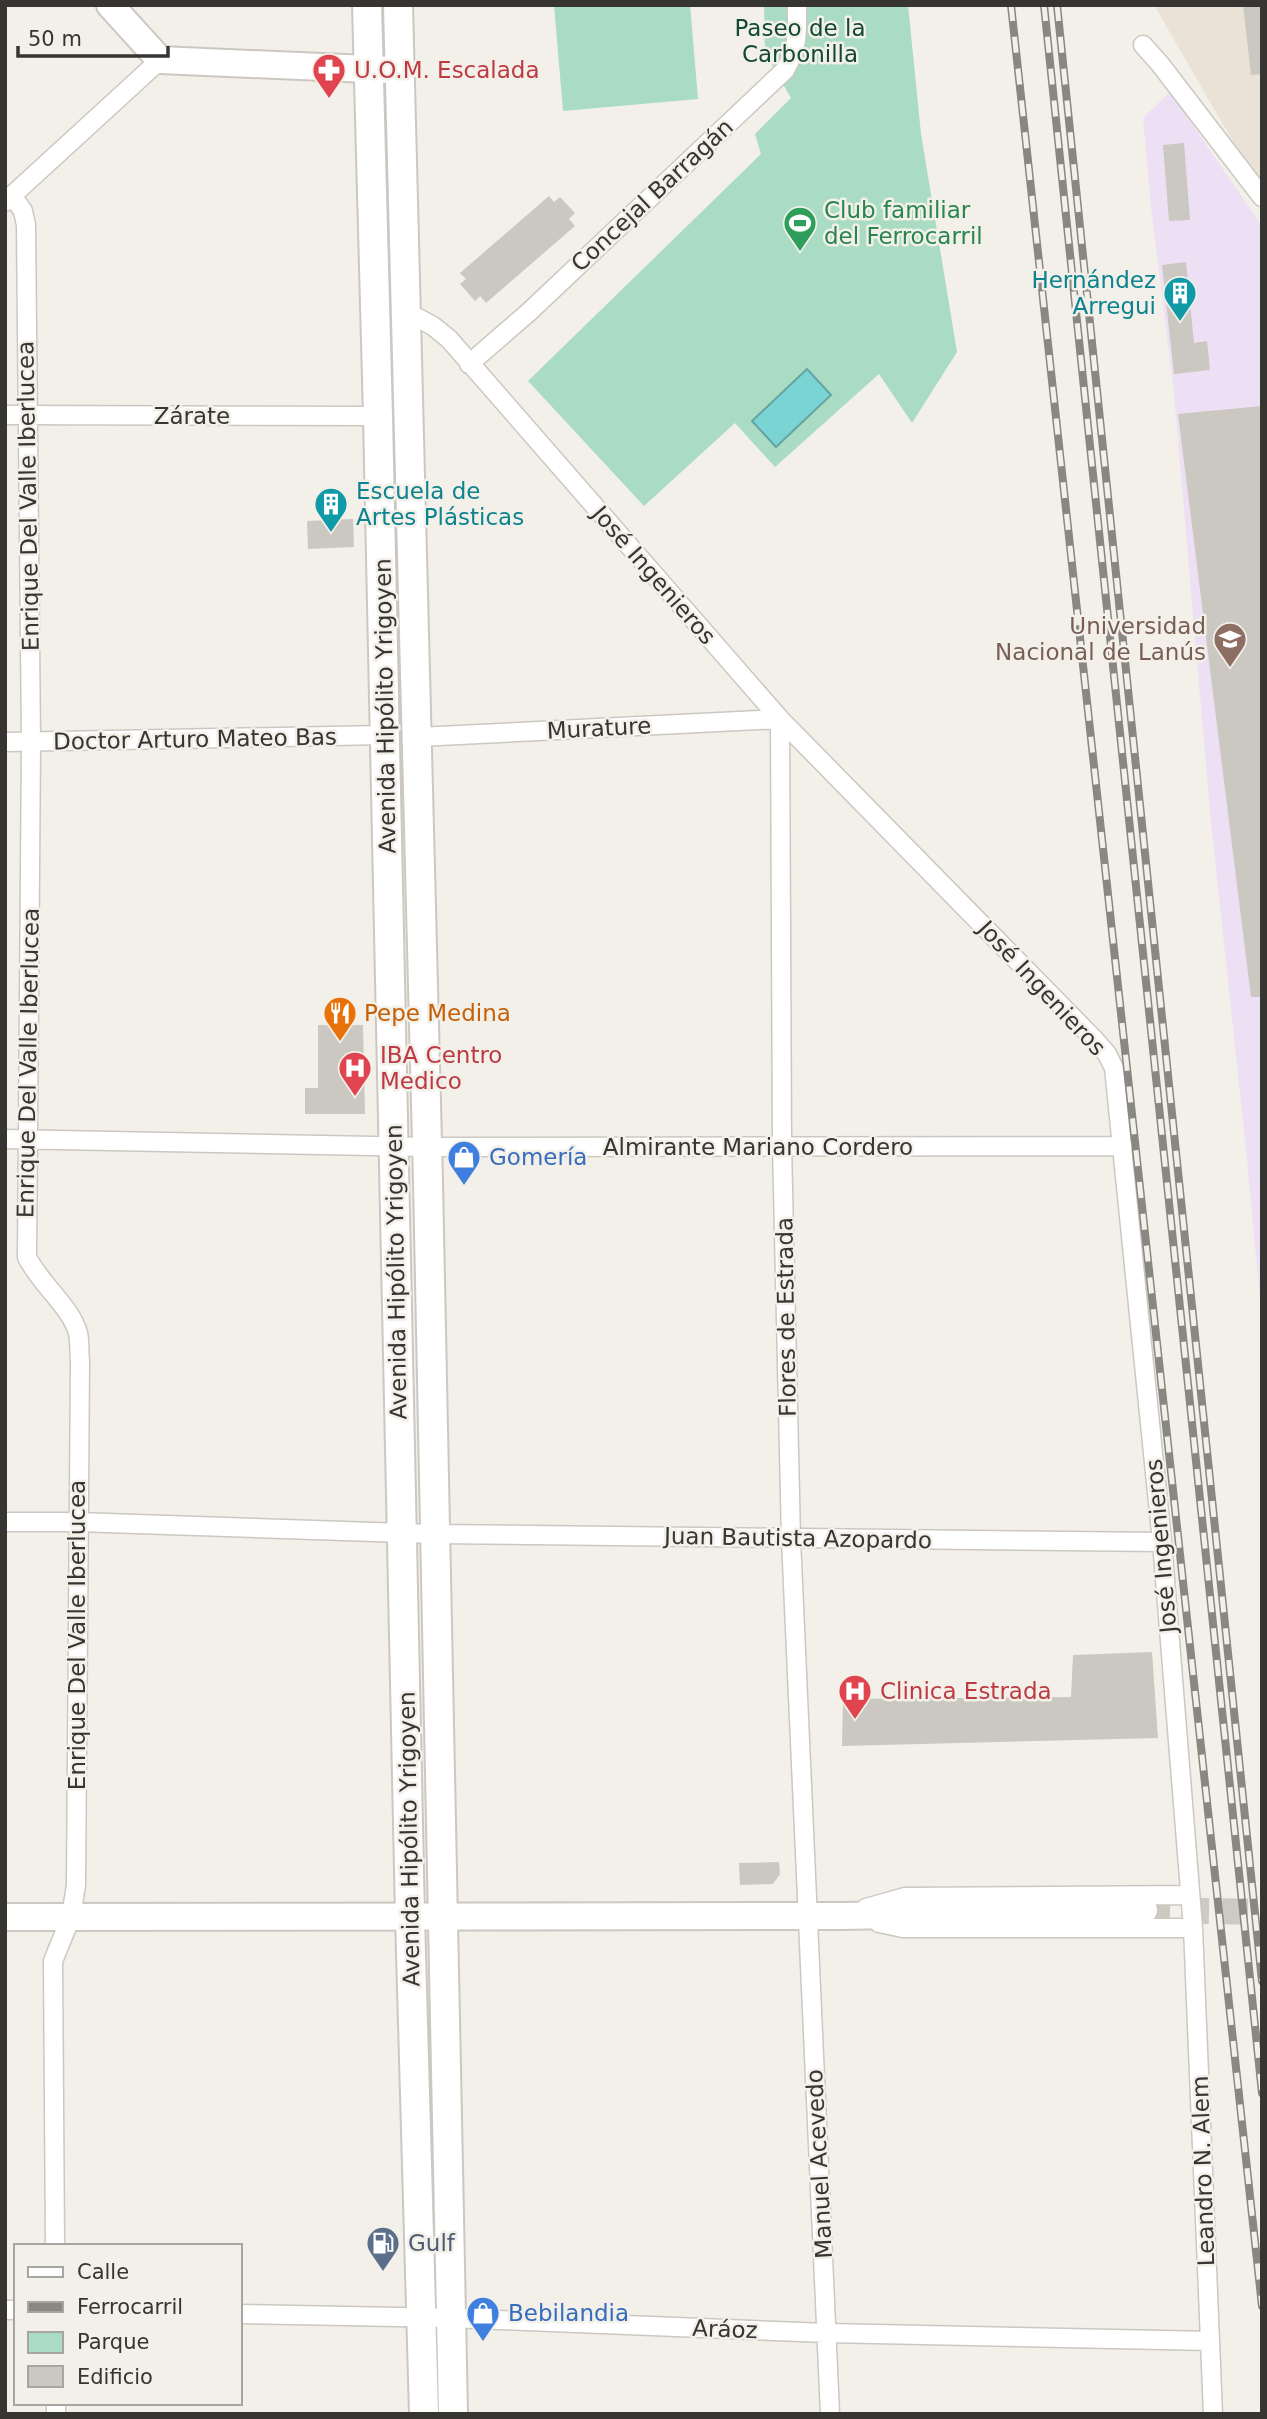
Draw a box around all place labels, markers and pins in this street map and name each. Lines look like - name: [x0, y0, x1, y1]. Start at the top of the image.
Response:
- pharmacy icon: U.O.M. Escalada: [310, 51, 348, 100]
- place label: U.O.M. Escalada: [354, 57, 540, 83]
- place label: Club familiar del Ferrocarril: [824, 197, 983, 249]
- sports icon: Club familiar del Ferrocarril: [781, 204, 819, 253]
- place label: Hernández Arregui: [1031, 267, 1156, 319]
- building icon: Hernández Arregui: [1161, 274, 1199, 323]
- place label: Escuela de Artes Plásticas: [356, 478, 524, 530]
- building icon: Escuela de Artes Plásticas: [312, 485, 350, 534]
- place label: Universidad Nacional de Lanús: [995, 613, 1206, 665]
- school or university icon: Universidad Nacional de Lanús: [1211, 620, 1249, 669]
- restaurant icon: Pepe Medina: [321, 994, 359, 1043]
- place label: Pepe Medina: [364, 1000, 511, 1026]
- place label: IBA Centro Medico: [380, 1042, 502, 1094]
- hospital icon: IBA Centro Medico: [336, 1049, 374, 1098]
- shop icon: Gomería: [445, 1138, 483, 1187]
- place label: Gomería: [489, 1144, 587, 1170]
- hospital icon: Clinica Estrada: [836, 1672, 874, 1721]
- place label: Clinica Estrada: [880, 1678, 1052, 1704]
- fuel station icon: Gulf: [364, 2224, 402, 2273]
- place label: Gulf: [408, 2230, 456, 2256]
- shop icon: Bebilandia: [464, 2294, 502, 2343]
- place label: Bebilandia: [508, 2300, 629, 2326]

